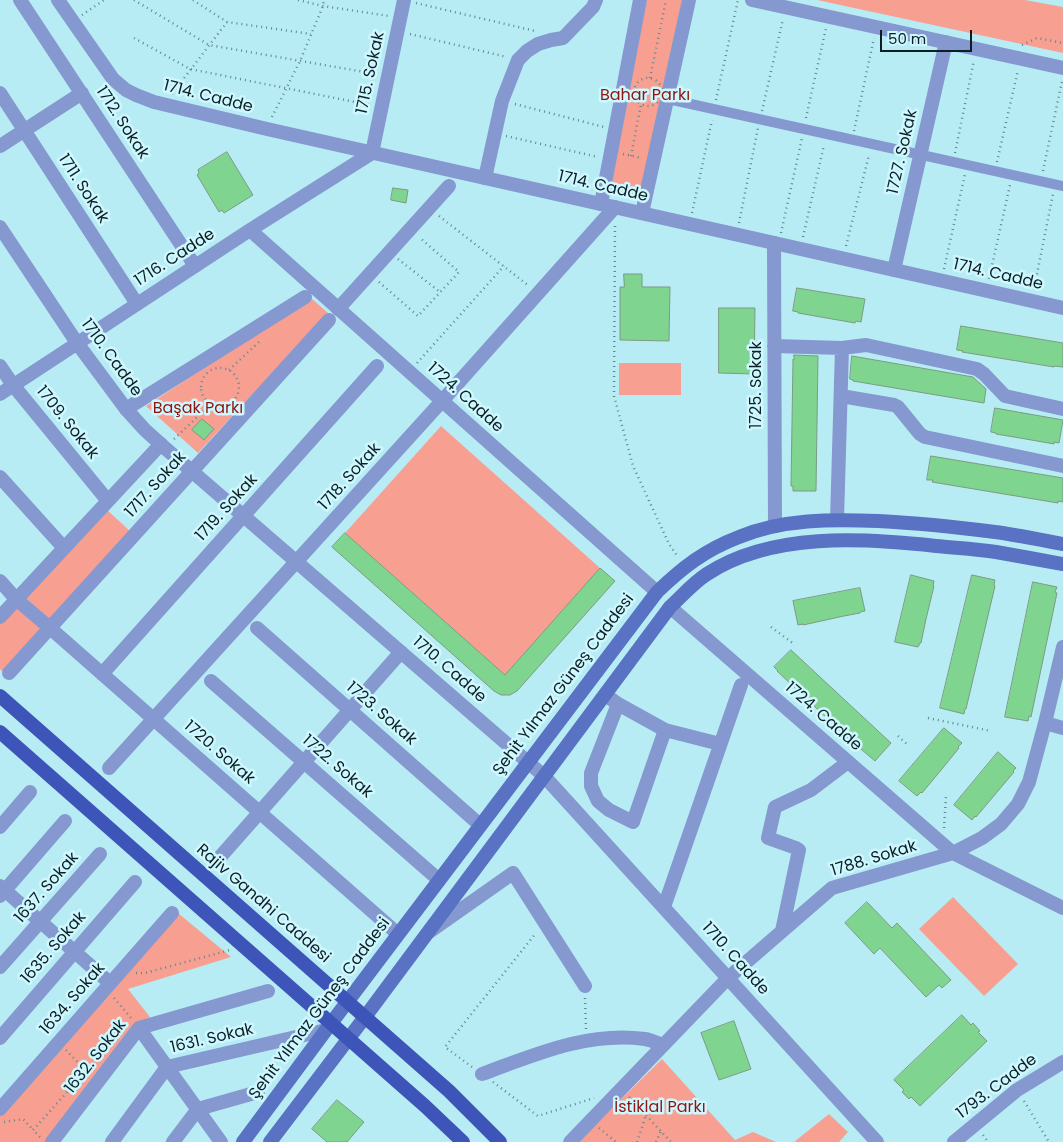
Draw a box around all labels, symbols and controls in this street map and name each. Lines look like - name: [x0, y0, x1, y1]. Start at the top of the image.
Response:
- scale bar: [883, 20, 976, 52]
- text: 50 m: [888, 28, 926, 49]
- street label: 1715. Sokak: [353, 30, 389, 116]
- street label: 1714. Cadde: [161, 77, 255, 117]
- street label: 1712. Sokak: [91, 83, 153, 163]
- park label: Bahar Parkı: [600, 86, 690, 106]
- street label: 1727. Sokak: [884, 108, 922, 196]
- street label: 1711. Sokak: [54, 151, 112, 227]
- street label: 1714. Cadde: [556, 167, 650, 207]
- street label: 1716. Cadde: [131, 225, 219, 291]
- street label: 1714. Cadde: [951, 255, 1045, 295]
- street label: 1710. Cadde: [76, 315, 146, 401]
- street label: 1725. Sokak: [747, 341, 767, 429]
- street label: 1724. Cadde: [423, 359, 507, 437]
- street label: 1709. Sokak: [32, 383, 102, 463]
- park label: Başak Parkı: [153, 399, 243, 419]
- street label: 1718. Sokak: [315, 440, 385, 514]
- street label: 1717. Sokak: [121, 448, 191, 522]
- street label: 1719. Sokak: [192, 471, 262, 545]
- street label: Şehit Yılmaz Güneş Caddesi: [489, 591, 639, 779]
- street label: 1710. Cadde: [408, 633, 490, 707]
- street label: 1723. Sokak: [342, 678, 420, 750]
- street label: 1724. Cadde: [781, 678, 865, 756]
- street label: 1720. Sokak: [180, 717, 258, 789]
- street label: 1722. Sokak: [298, 731, 376, 803]
- street label: 1788. Sokak: [829, 837, 919, 881]
- street label: Rajiv Gandhi Caddesi: [192, 841, 334, 967]
- street label: 1637. Sokak: [11, 848, 83, 928]
- street label: 1635. Sokak: [17, 908, 91, 988]
- street label: Şehit Yılmaz Güneş Caddesi: [245, 915, 395, 1103]
- street label: 1710. Cadde: [697, 919, 773, 999]
- street label: 1634. Sokak: [36, 959, 110, 1039]
- street label: 1632. Sokak: [61, 1016, 131, 1098]
- street label: 1631. Sokak: [169, 1020, 255, 1058]
- street label: 1793. Cadde: [953, 1051, 1041, 1123]
- park label: İstiklal Parkı: [614, 1098, 706, 1118]

